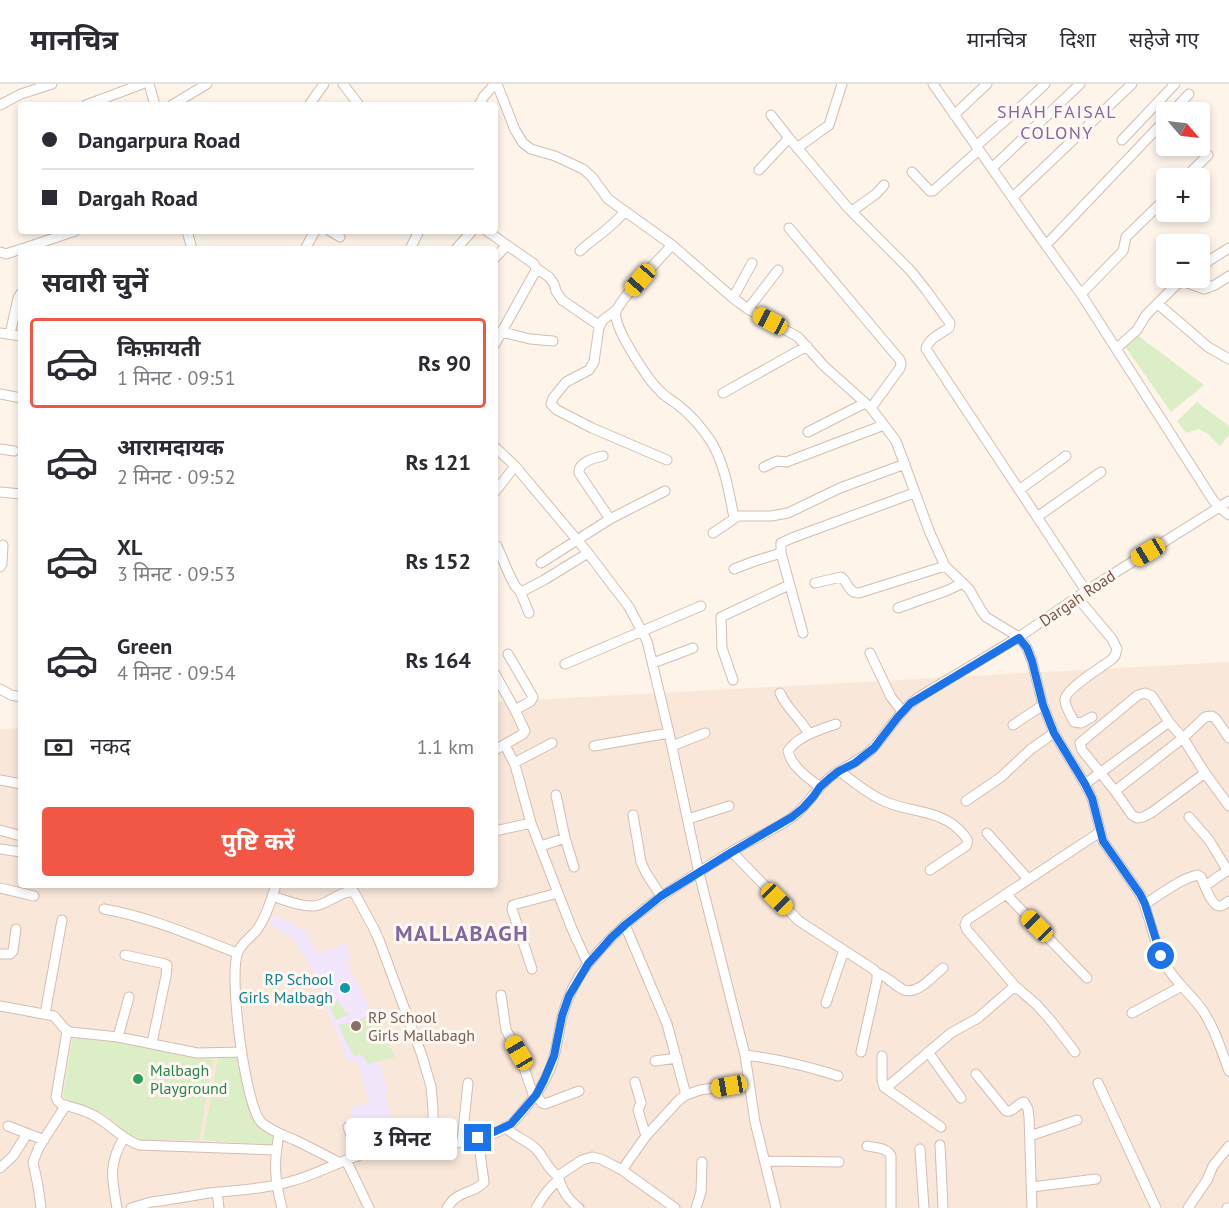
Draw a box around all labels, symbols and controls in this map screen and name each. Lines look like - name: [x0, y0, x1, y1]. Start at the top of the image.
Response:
- text: मानचित्र: [30, 21, 118, 58]
- text: मानचित्र: [967, 26, 1027, 53]
- text: दिशा: [1060, 26, 1096, 53]
- text: सहेजे गए: [1129, 26, 1199, 53]
- district label: SHAH FAISAL COLONY: [997, 100, 1117, 144]
- north arrow: [1156, 102, 1210, 156]
- map controls: [1156, 102, 1210, 288]
- text: Dangarpura Road: [78, 126, 240, 154]
- button: +: [1156, 168, 1210, 222]
- text: Dargah Road: [78, 184, 198, 212]
- button: −: [1156, 234, 1210, 288]
- car: [621, 261, 659, 299]
- text: सवारी चुनें: [42, 265, 148, 299]
- car: [750, 305, 790, 337]
- text: किफ़ायती: [117, 334, 201, 362]
- icon: car: [45, 336, 99, 390]
- text: Rs 90: [418, 349, 471, 377]
- text: 1 मिनट · 09:51: [117, 365, 236, 391]
- text: आरामदायक: [117, 433, 224, 461]
- icon: car: [45, 435, 99, 489]
- text: Rs 121: [405, 448, 471, 476]
- text: 2 मिनट · 09:52: [117, 464, 236, 490]
- text: XL: [117, 533, 142, 561]
- icon: car: [45, 534, 99, 588]
- car: [1128, 535, 1168, 569]
- text: Rs 152: [405, 547, 471, 575]
- text: 3 मिनट · 09:53: [117, 561, 236, 587]
- street label: Dargah Road: [1035, 565, 1119, 631]
- text: Green: [117, 632, 172, 660]
- icon: car: [45, 633, 99, 687]
- text: Rs 164: [405, 646, 471, 674]
- text: 4 मिनट · 09:54: [117, 660, 236, 686]
- icon: cash: [42, 731, 75, 764]
- text: नकद: [90, 732, 131, 760]
- text: 1.1 km: [417, 734, 474, 760]
- button: पुष्टि करें: [42, 807, 474, 876]
- car: [758, 880, 796, 918]
- car: [1018, 907, 1056, 945]
- district label: MALLABAGH: [395, 919, 529, 947]
- route start: [1147, 942, 1174, 969]
- place label: RP School Girls Malbagh: [239, 969, 333, 1007]
- marker: RP School Girls Malbagh: [338, 981, 352, 995]
- place label: RP School Girls Mallabagh: [368, 1007, 475, 1045]
- marker: RP School Girls Mallabagh: [349, 1019, 363, 1033]
- car: [502, 1033, 536, 1073]
- place label: Malbagh Playground: [150, 1060, 227, 1098]
- marker: Malbagh Playground: [131, 1072, 145, 1086]
- car: [710, 1074, 748, 1098]
- callout: 3 मिनट: [346, 1117, 457, 1159]
- route end: [464, 1124, 491, 1151]
- text: 3 मिनट: [372, 1126, 431, 1152]

